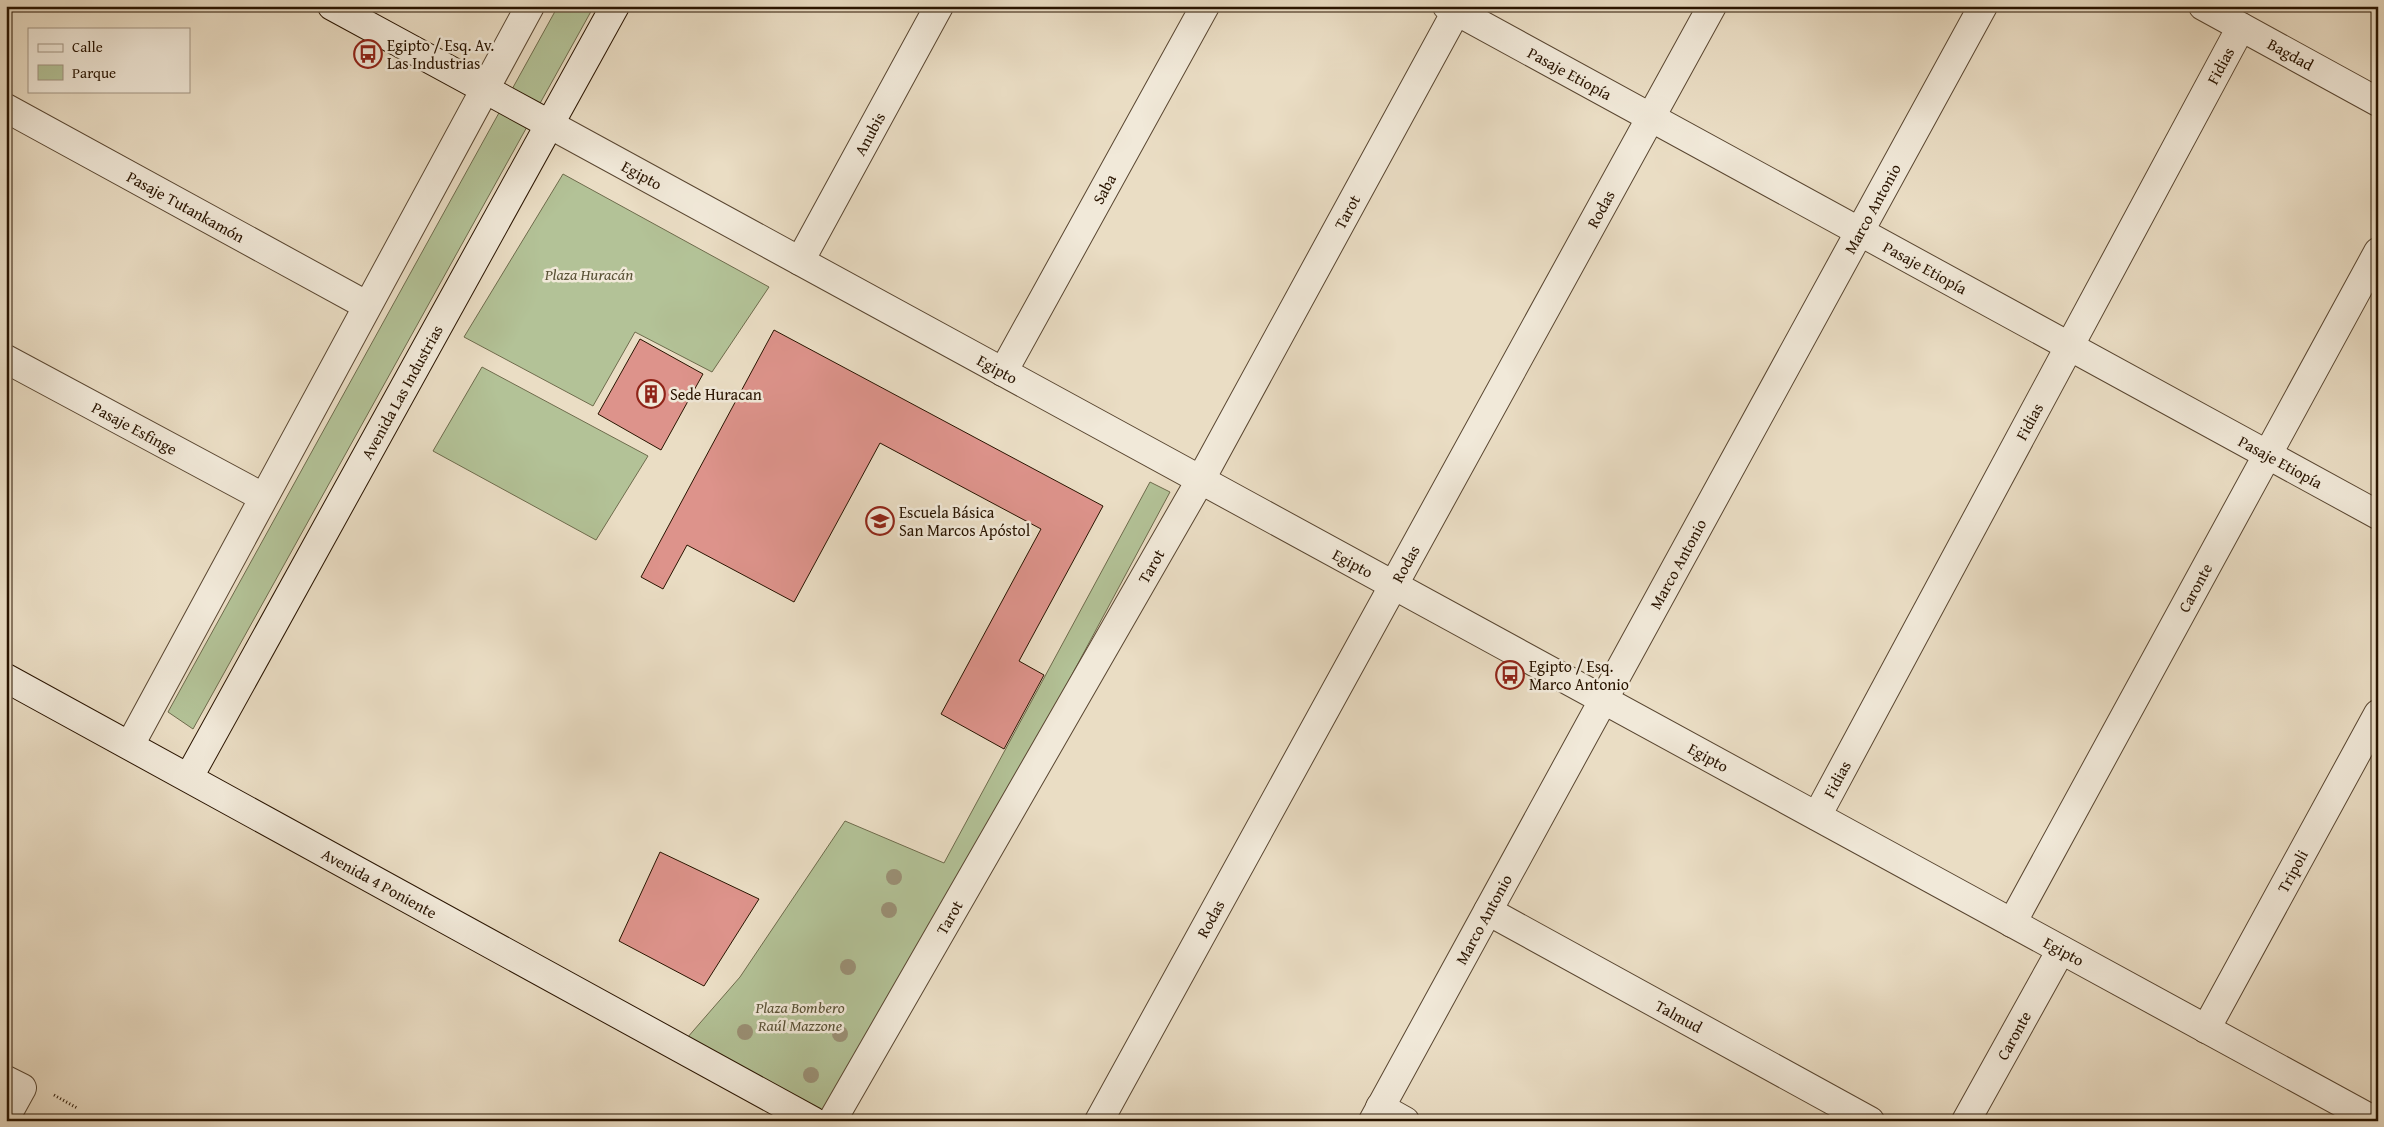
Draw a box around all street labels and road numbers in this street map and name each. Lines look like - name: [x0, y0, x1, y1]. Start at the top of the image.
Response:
- street label: Bagdad: [2263, 32, 2318, 77]
- street label: Pasaje Etiopía: [1523, 40, 1617, 106]
- street label: Fidias: [2200, 43, 2240, 88]
- street label: Anubis: [848, 108, 891, 160]
- street label: Egipto: [617, 154, 667, 196]
- street label: Marco Antonio: [1838, 159, 1907, 258]
- street label: Pasaje Tutankamón: [123, 164, 249, 248]
- street label: Saba: [1086, 169, 1122, 208]
- street label: Rodas: [1580, 186, 1621, 232]
- street label: Tarot: [1328, 190, 1366, 233]
- street label: Pasaje Etiopía: [1879, 235, 1972, 300]
- street label: Avenida Las Industrias: [355, 320, 449, 464]
- street label: Egipto: [973, 348, 1022, 390]
- street label: Pasaje Esfinge: [88, 395, 182, 461]
- street label: Fidias: [2009, 398, 2049, 444]
- street label: Pasaje Etiopía: [2234, 429, 2327, 495]
- street label: Marco Antonio: [1643, 514, 1712, 614]
- street label: Rodas: [1385, 540, 1426, 587]
- street label: Egipto: [1328, 542, 1378, 584]
- street label: Tarot: [1132, 544, 1170, 588]
- street label: Caronte: [2172, 559, 2218, 617]
- street label: Egipto: [1684, 736, 1733, 778]
- street label: Fidias: [1817, 756, 1857, 802]
- street label: Avenida 4 Poniente: [317, 842, 441, 924]
- street label: Tripoli: [2271, 845, 2314, 897]
- street label: Marco Antonio: [1449, 870, 1518, 969]
- street label: Tarot: [930, 895, 969, 939]
- street label: Rodas: [1190, 895, 1230, 942]
- street label: Egipto: [2039, 930, 2089, 972]
- street label: Talmud: [1651, 993, 1707, 1039]
- street label: Caronte: [1990, 1006, 2037, 1064]

